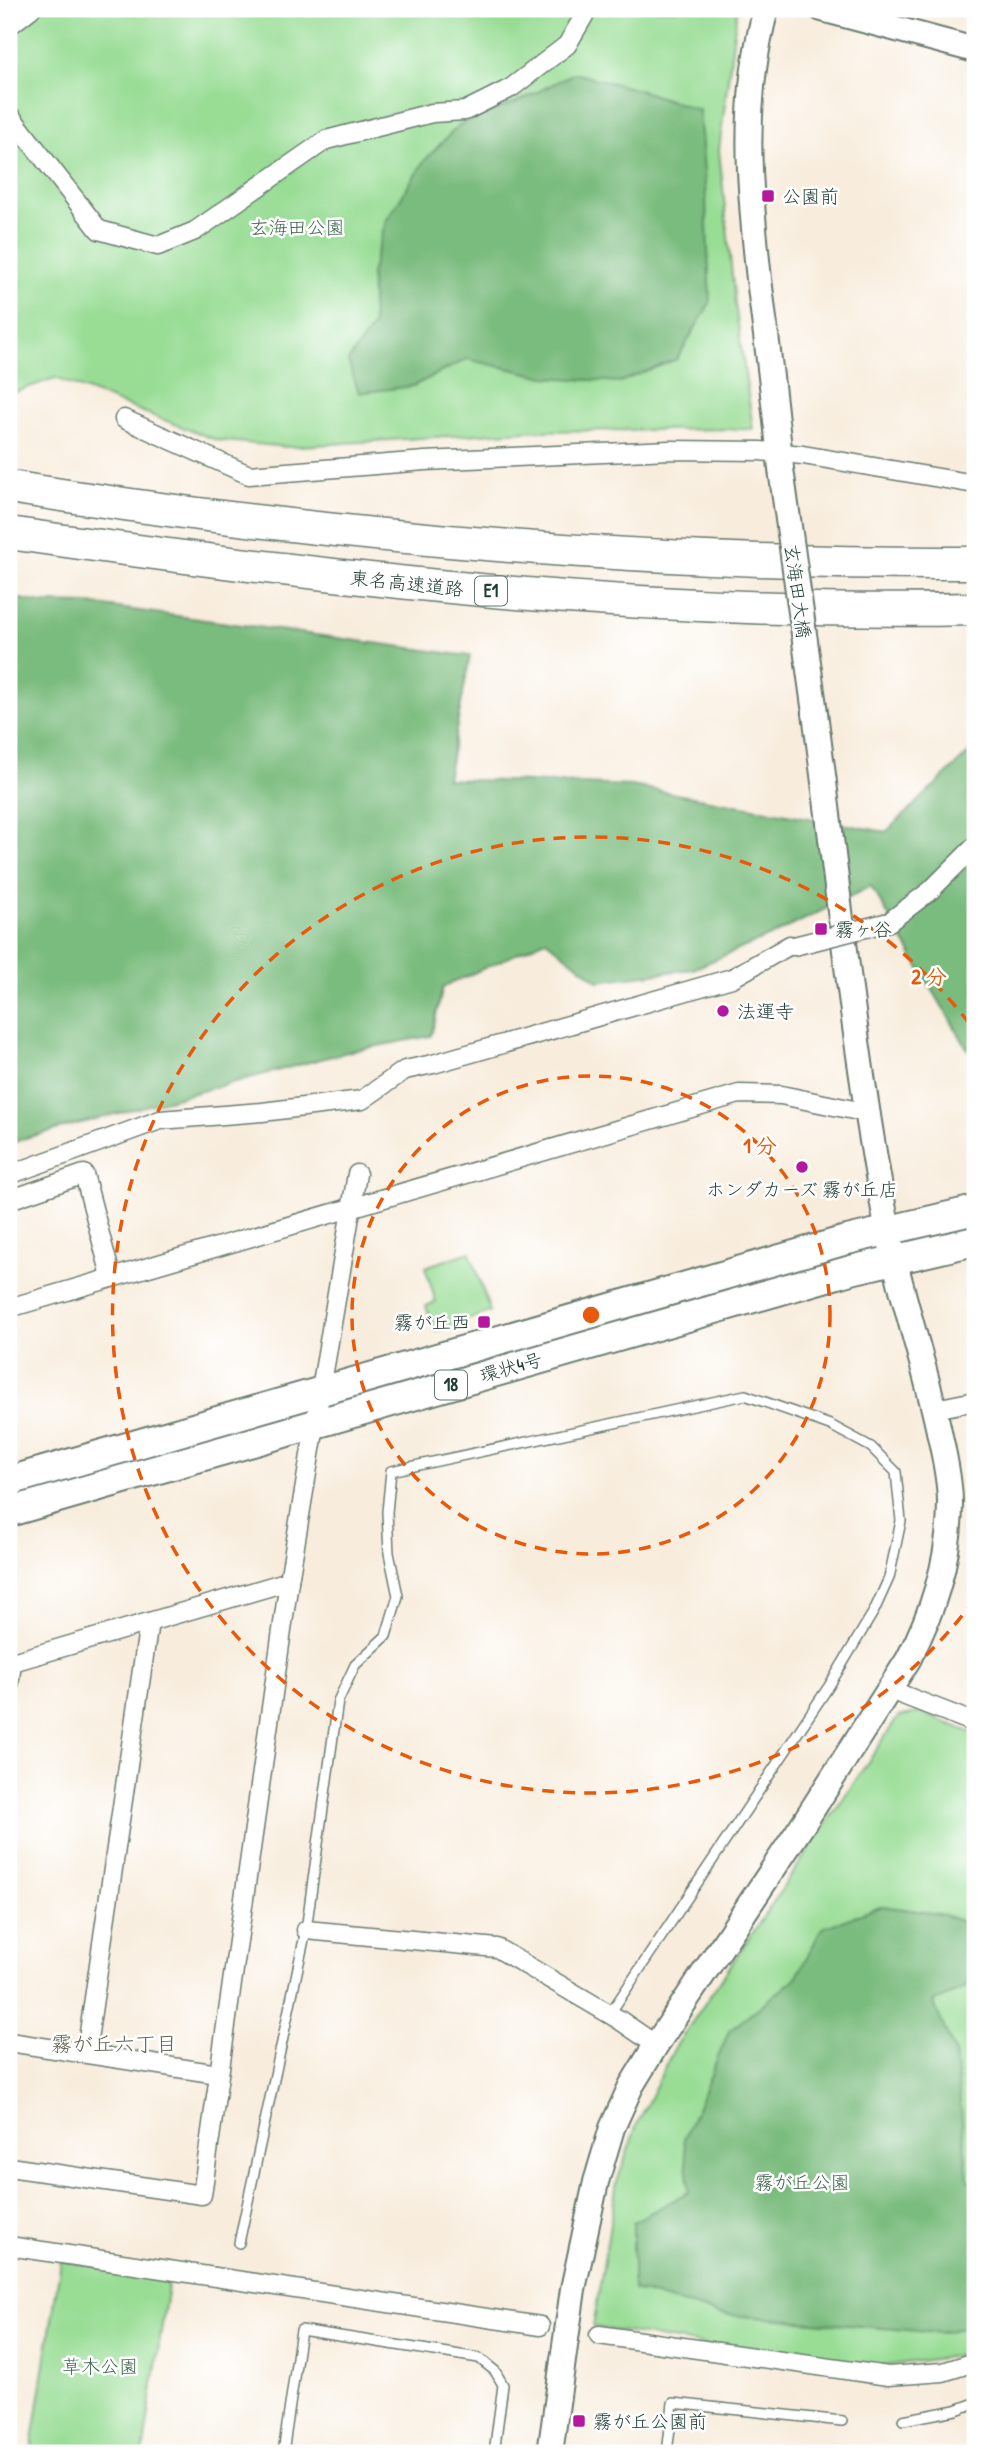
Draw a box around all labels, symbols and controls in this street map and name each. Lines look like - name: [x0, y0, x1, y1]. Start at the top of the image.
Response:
- place label: 公園前: [782, 183, 839, 209]
- marker: 公園前: [760, 188, 776, 204]
- park label: 玄海田公園: [249, 214, 345, 240]
- street label: 玄海田大橋: [779, 542, 817, 640]
- street label: 東名高速道路: [349, 564, 465, 602]
- road number: E1: [475, 576, 507, 606]
- place label: 霧ヶ谷: [835, 916, 892, 942]
- marker: 霧ヶ谷: [813, 921, 829, 937]
- text: 2 分: [911, 962, 947, 991]
- place label: 法運寺: [737, 998, 794, 1024]
- marker: 法運寺: [715, 1003, 731, 1019]
- text: 1 分: [743, 1131, 777, 1160]
- marker: ホンダカーズ 霧が丘店: [794, 1159, 810, 1175]
- place label: ホンダカーズ 霧が丘店: [706, 1176, 898, 1202]
- centre of rings: [579, 1303, 603, 1327]
- place label: 霧が丘西: [394, 1309, 470, 1335]
- marker: 霧が丘西: [476, 1314, 492, 1330]
- street label: 環状4号: [477, 1346, 545, 1388]
- road number: 18: [435, 1370, 467, 1400]
- district label: 霧が丘六丁目: [51, 2029, 177, 2058]
- park label: 霧が丘公園: [754, 2169, 850, 2195]
- park label: 草木公園: [62, 2353, 138, 2379]
- place label: 霧が丘公園前: [593, 2408, 707, 2434]
- marker: 霧が丘公園前: [571, 2413, 587, 2429]

